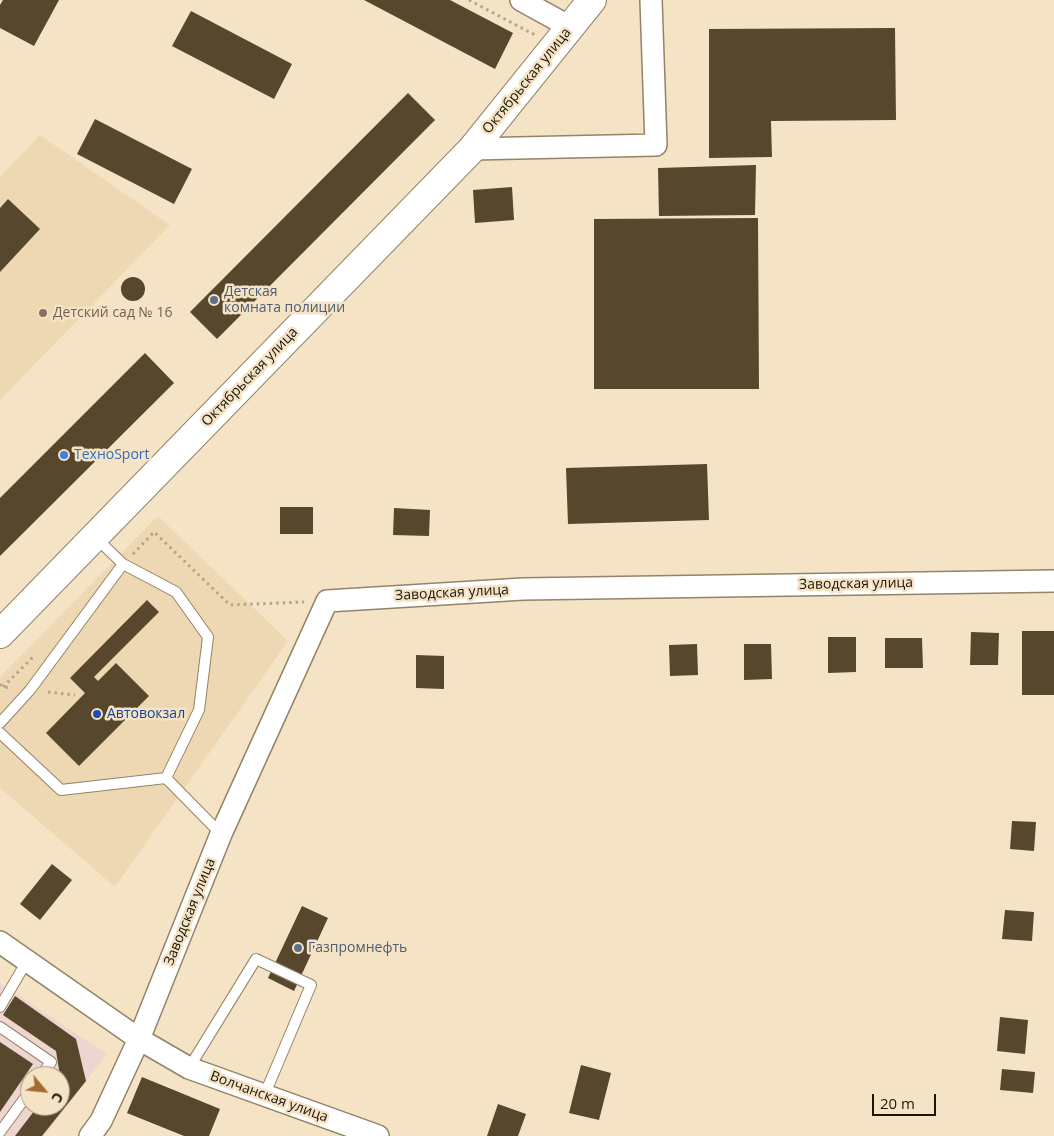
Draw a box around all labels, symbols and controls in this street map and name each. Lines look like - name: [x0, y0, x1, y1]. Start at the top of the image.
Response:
- street label: Октябрьская улица: [479, 25, 575, 137]
- place label: Детская комната полиции: [224, 284, 345, 316]
- marker: Детская комната полиции: [208, 294, 220, 306]
- place label: Детский сад № 16: [53, 305, 172, 321]
- marker: Детский сад № 16: [37, 307, 49, 319]
- street label: Октябрьская улица: [198, 324, 302, 430]
- place label: ТехноSport: [74, 447, 150, 463]
- marker: ТехноSport: [58, 449, 70, 461]
- street label: Заводская улица: [799, 575, 913, 593]
- street label: Заводская улица: [395, 582, 509, 604]
- place label: Автовокзал: [107, 706, 185, 722]
- marker: Автовокзал: [91, 708, 103, 720]
- street label: Заводская улица: [161, 856, 219, 968]
- place label: Газпромнефть: [308, 940, 407, 956]
- marker: Газпромнефть: [292, 942, 304, 954]
- north arrow: [20, 1066, 70, 1116]
- street label: Волчанская улица: [208, 1068, 330, 1126]
- scale bar: [874, 1084, 938, 1116]
- text: С: [47, 1089, 68, 1106]
- text: 20 m: [880, 1093, 915, 1113]

